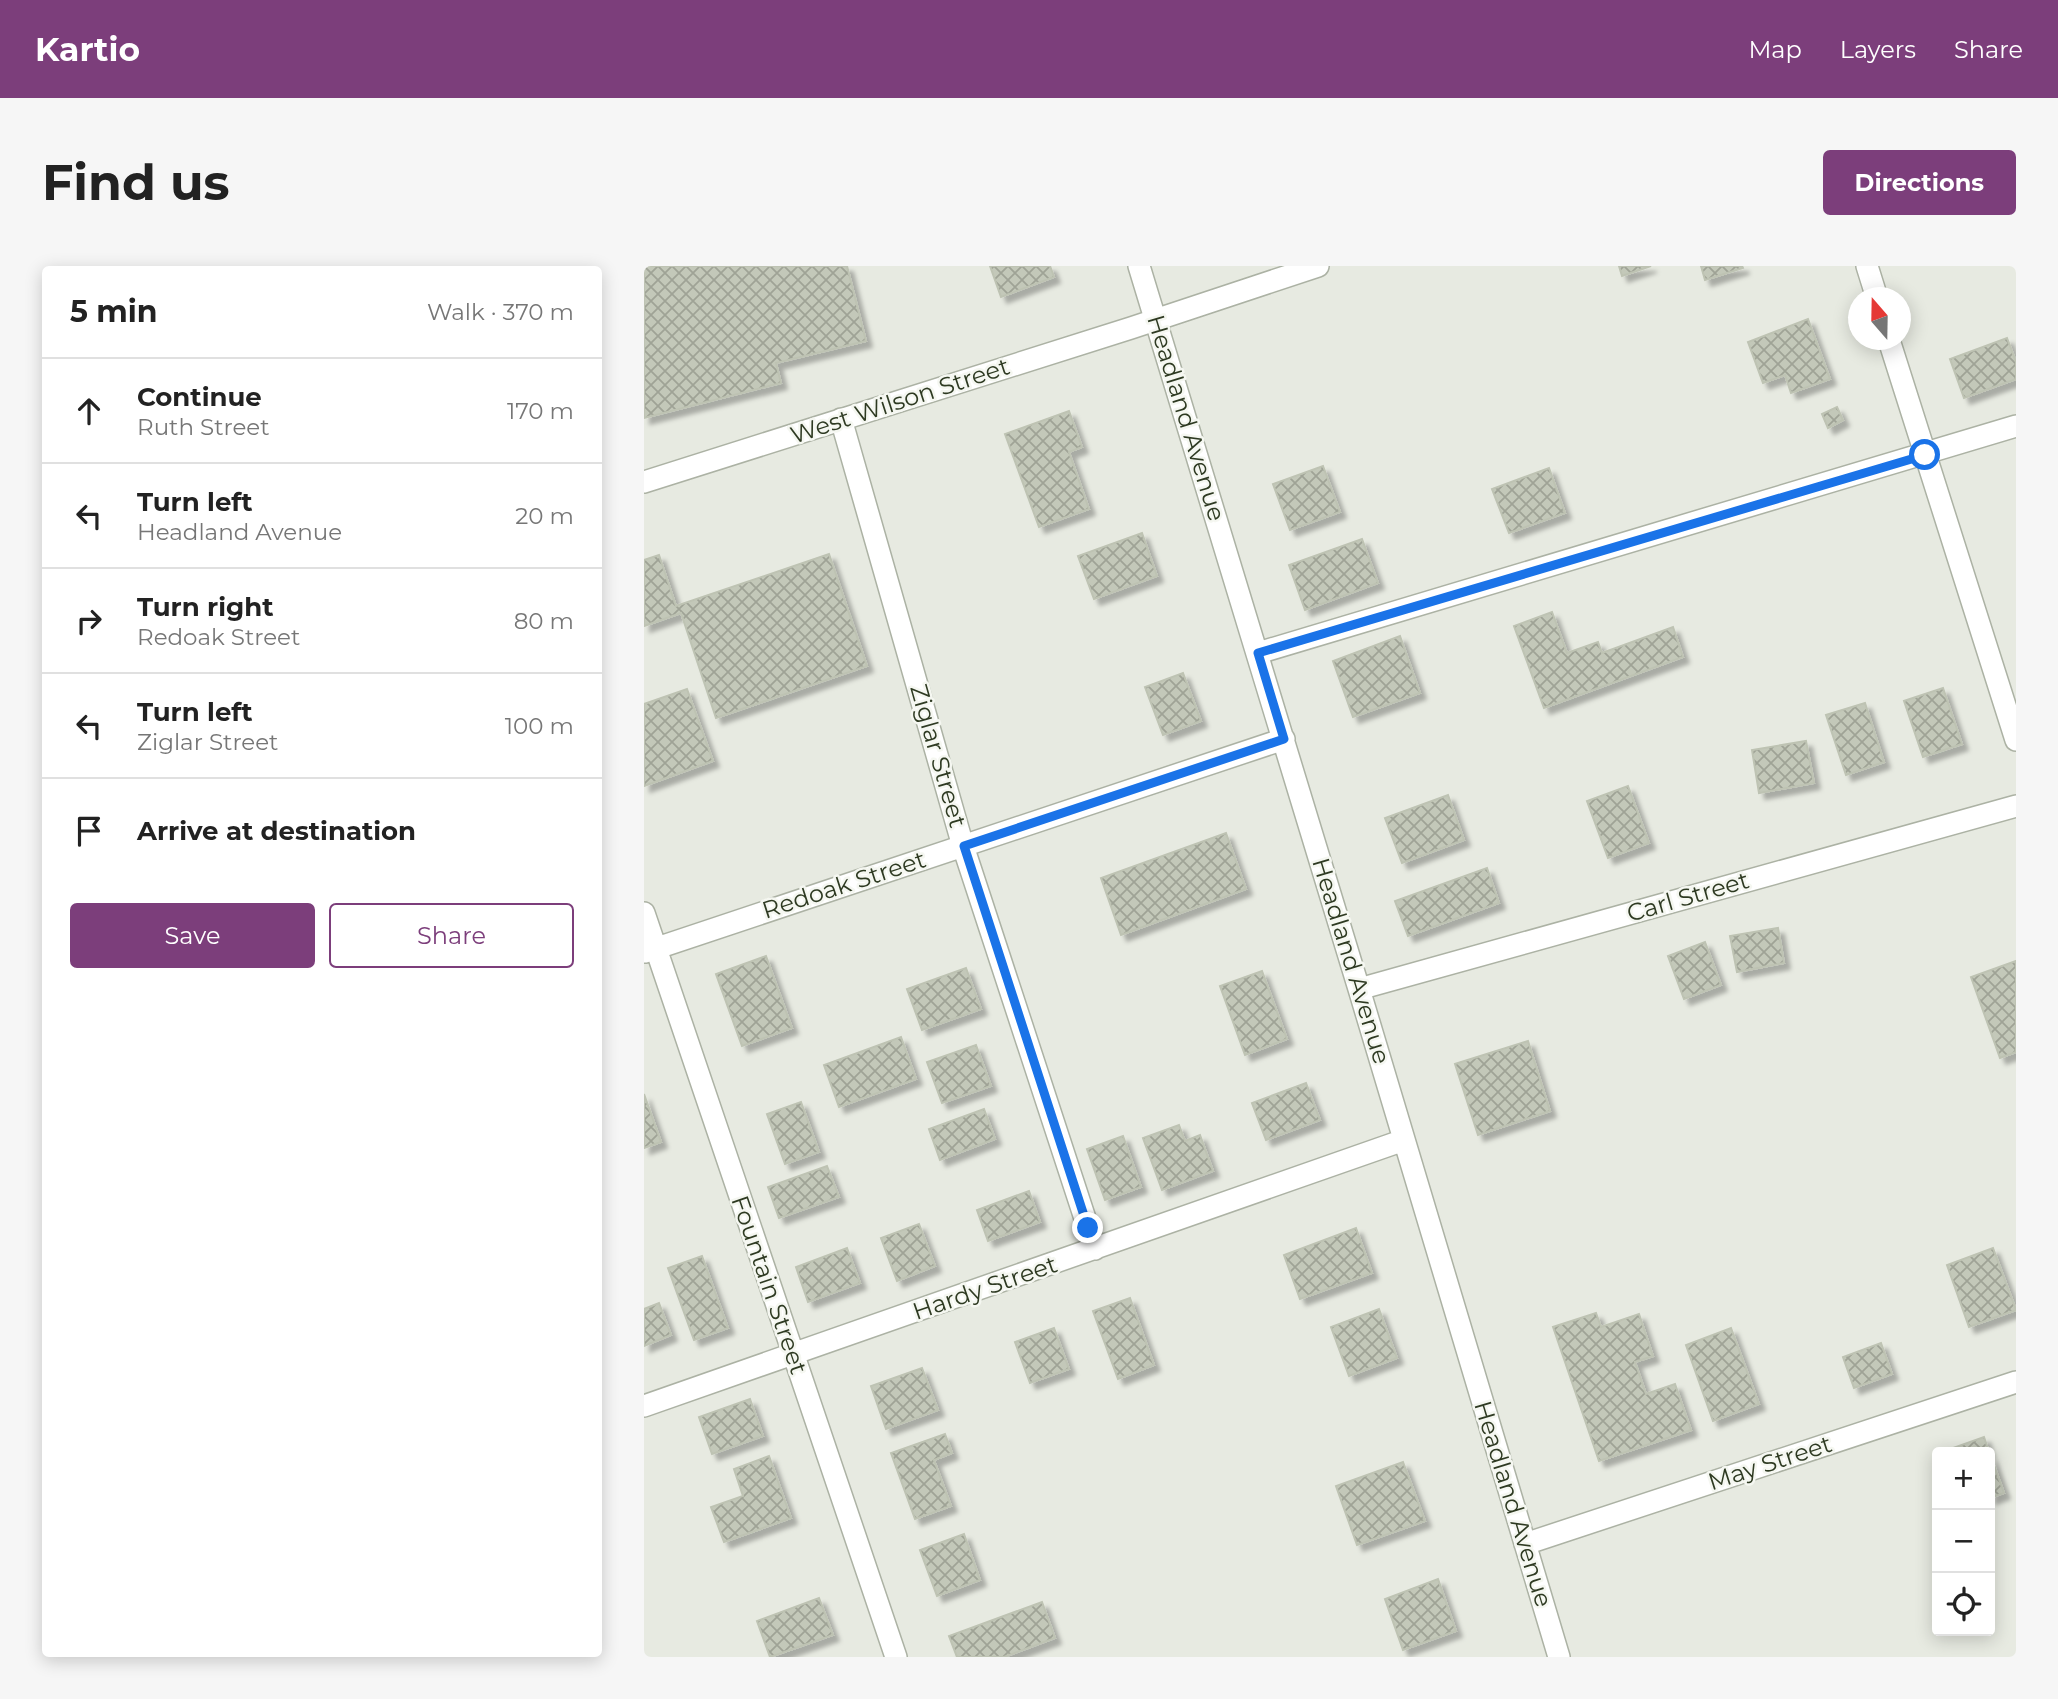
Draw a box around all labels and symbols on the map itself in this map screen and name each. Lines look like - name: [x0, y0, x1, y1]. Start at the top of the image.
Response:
- north arrow: [1848, 287, 1911, 350]
- street label: Headland Avenue: [1141, 311, 1232, 524]
- street label: West Wilson Street: [787, 351, 1013, 450]
- route start: [1909, 439, 1940, 470]
- street label: Ziglar Street: [904, 681, 973, 831]
- street label: Redoak Street: [758, 844, 930, 925]
- street label: Headland Avenue: [1306, 854, 1397, 1067]
- street label: Carl Street: [1623, 865, 1753, 928]
- street label: Fountain Street: [725, 1192, 814, 1378]
- route end: [1072, 1212, 1103, 1243]
- street label: Hardy Street: [909, 1249, 1061, 1326]
- street label: Headland Avenue: [1468, 1397, 1559, 1610]
- street label: May Street: [1704, 1429, 1836, 1496]

